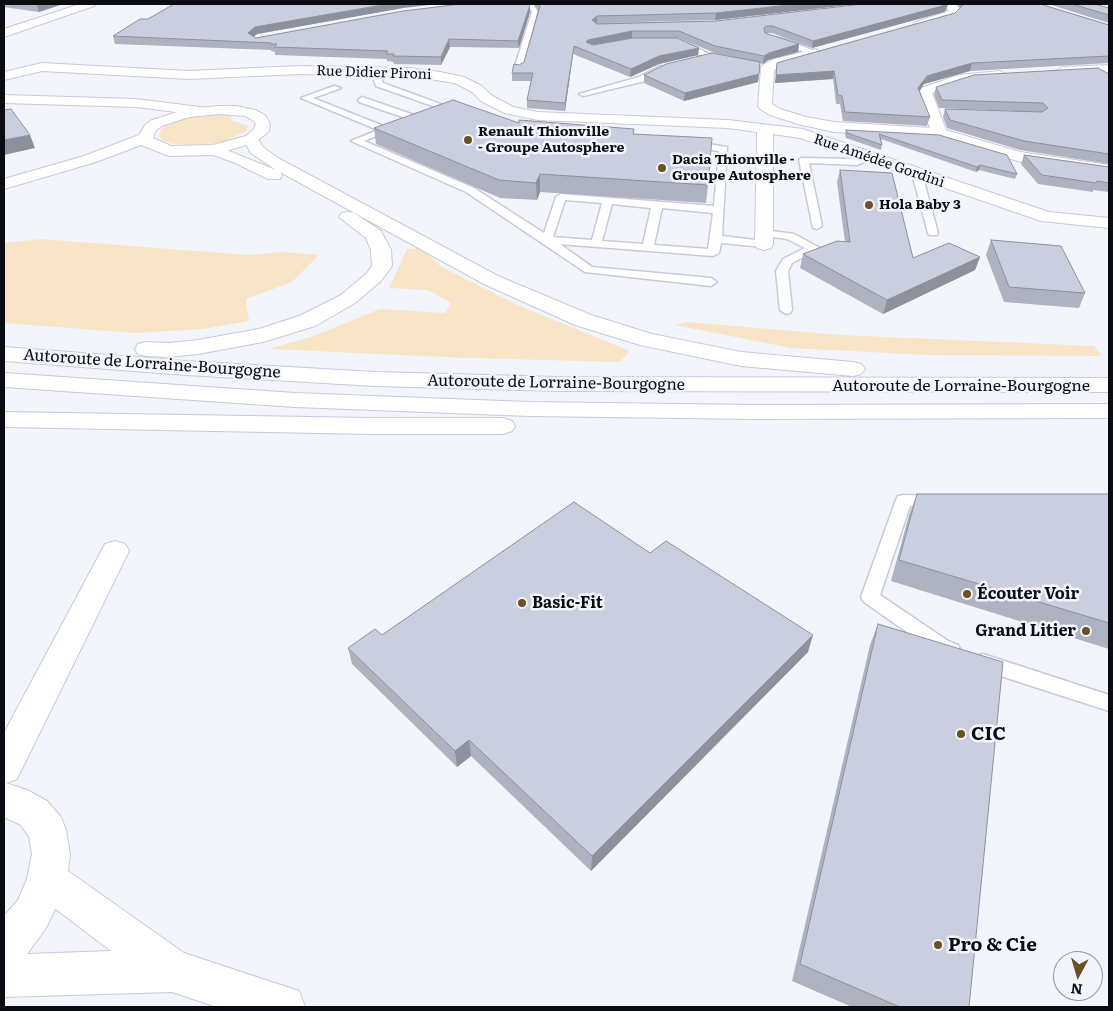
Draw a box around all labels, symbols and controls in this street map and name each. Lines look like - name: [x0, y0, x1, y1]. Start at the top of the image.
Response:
- street label: Rue Didier Pironi: [316, 63, 432, 83]
- place label: Renault Thionville - Groupe Autosphere: [478, 124, 624, 156]
- street label: Rue Amédée Gordini: [811, 131, 947, 191]
- marker: Renault Thionville - Groupe Autosphere: [462, 134, 474, 146]
- place label: Dacia Thionville - Groupe Autosphere: [672, 152, 811, 184]
- marker: Dacia Thionville - Groupe Autosphere: [656, 162, 668, 174]
- place label: Hola Baby 3: [879, 197, 961, 213]
- marker: Hola Baby 3: [863, 199, 875, 211]
- street label: Autoroute de Lorraine-Bourgogne: [23, 345, 281, 383]
- street label: Autoroute de Lorraine-Bourgogne: [427, 371, 685, 395]
- street label: Autoroute de Lorraine-Bourgogne: [832, 376, 1090, 396]
- place label: Écouter Voir: [977, 584, 1079, 604]
- marker: Écouter Voir: [961, 588, 973, 600]
- place label: Basic-Fit: [532, 593, 603, 613]
- marker: Basic-Fit: [516, 597, 528, 609]
- place label: Grand Litier: [975, 621, 1076, 641]
- marker: Grand Litier: [1080, 625, 1092, 637]
- place label: CIC: [971, 723, 1006, 745]
- marker: CIC: [955, 728, 967, 740]
- place label: Pro & Cie: [948, 934, 1037, 956]
- marker: Pro & Cie: [932, 939, 944, 951]
- north arrow: [1053, 951, 1103, 1001]
- text: N: [1070, 979, 1083, 1000]

